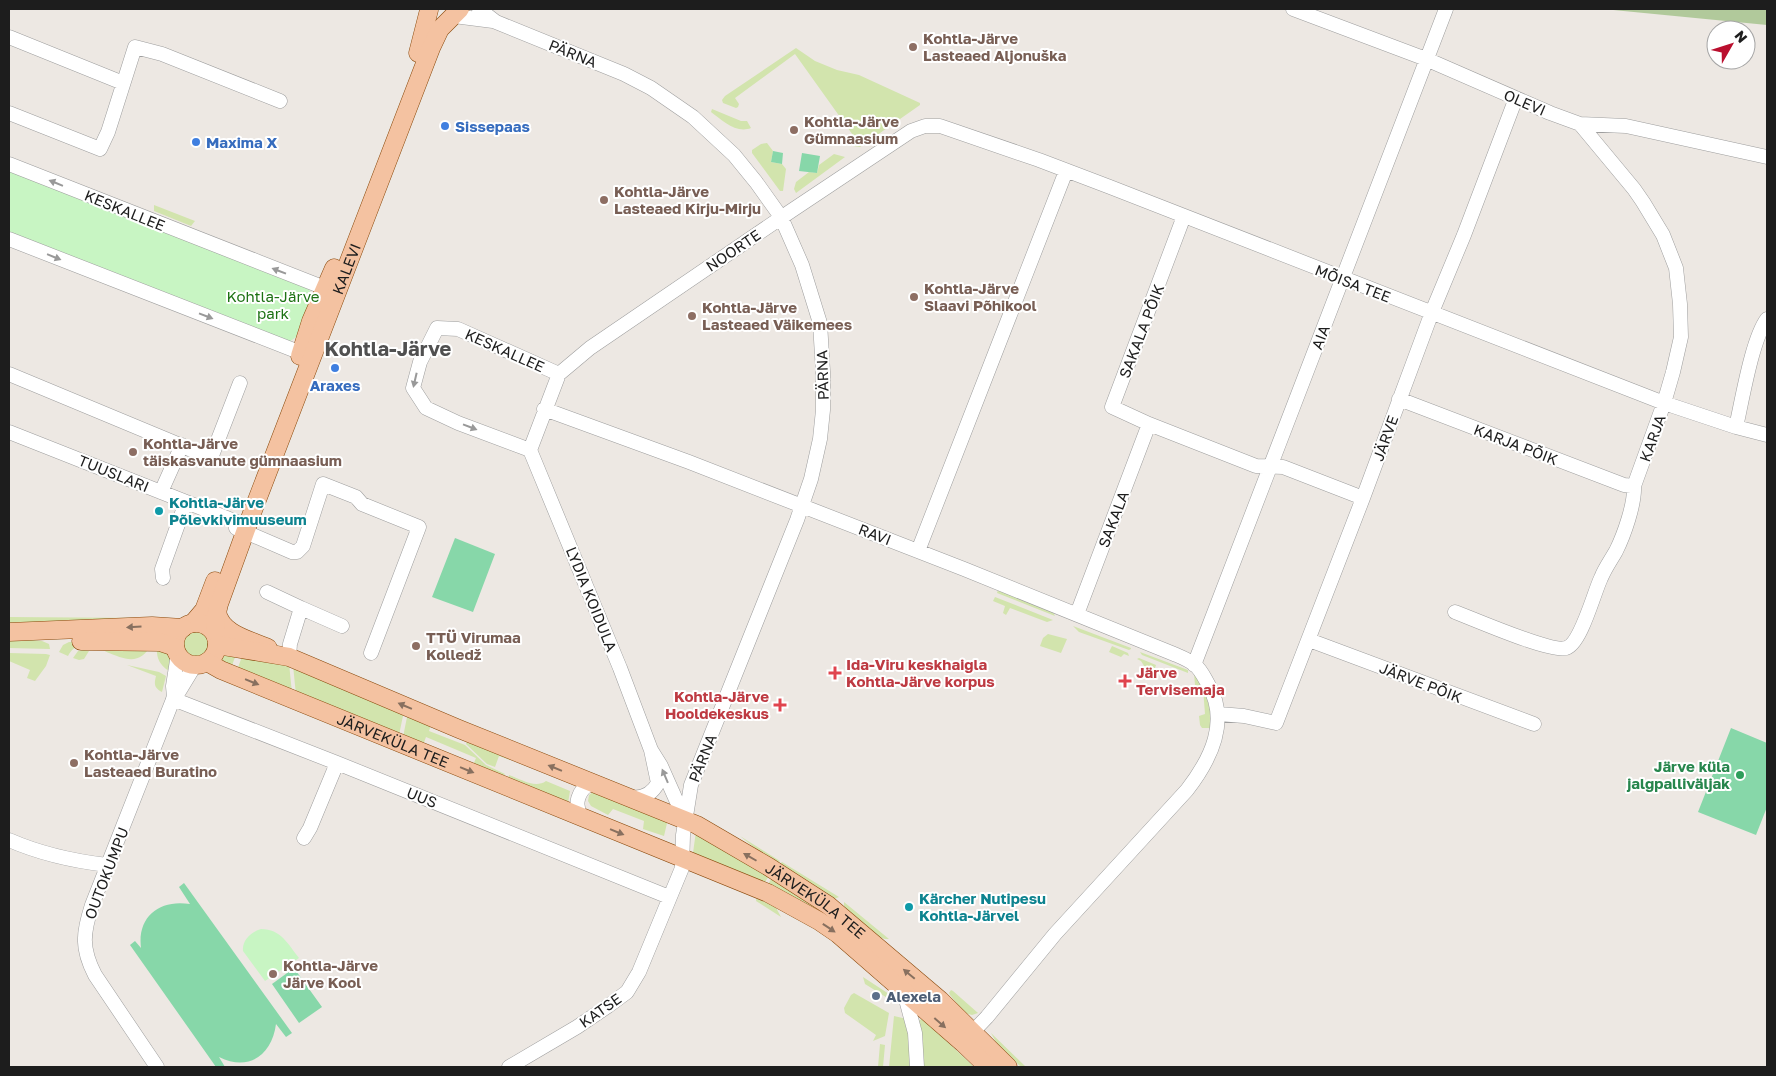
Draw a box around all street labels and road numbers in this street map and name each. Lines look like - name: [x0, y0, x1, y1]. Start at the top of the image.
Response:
- street label: PÄRNA: [546, 35, 600, 71]
- street label: OLEVI: [1501, 85, 1549, 119]
- street label: KESKALLEE: [82, 186, 168, 234]
- street label: NOORTE: [702, 225, 764, 275]
- street label: KALEVI: [328, 241, 364, 297]
- street label: MÕISA TEE: [1313, 260, 1393, 306]
- street label: SAKALA PÕIK: [1115, 282, 1167, 380]
- street label: AIA: [1307, 322, 1333, 352]
- street label: KESKALLEE: [462, 324, 548, 376]
- street label: PÄRNA: [812, 350, 832, 400]
- street label: KARJA: [1635, 412, 1669, 464]
- street label: JÄRVE: [1368, 413, 1402, 463]
- street label: KARJA PÕIK: [1472, 420, 1560, 468]
- street label: TUUSLARI: [76, 451, 152, 495]
- street label: SAKALA: [1094, 488, 1132, 550]
- street label: RAVI: [856, 520, 894, 548]
- street label: LYDIA KOIDULA: [563, 544, 621, 654]
- street label: JÄRVE PÕIK: [1377, 658, 1465, 706]
- street label: JÄRVEKÜLA TEE: [335, 709, 452, 771]
- street label: PÄRNA: [684, 731, 720, 785]
- street label: UUS: [404, 783, 440, 811]
- street label: OUTOKUMPU: [80, 824, 132, 922]
- street label: JÄRVEKÜLA TEE: [762, 858, 869, 942]
- street label: KATSE: [575, 989, 625, 1031]

